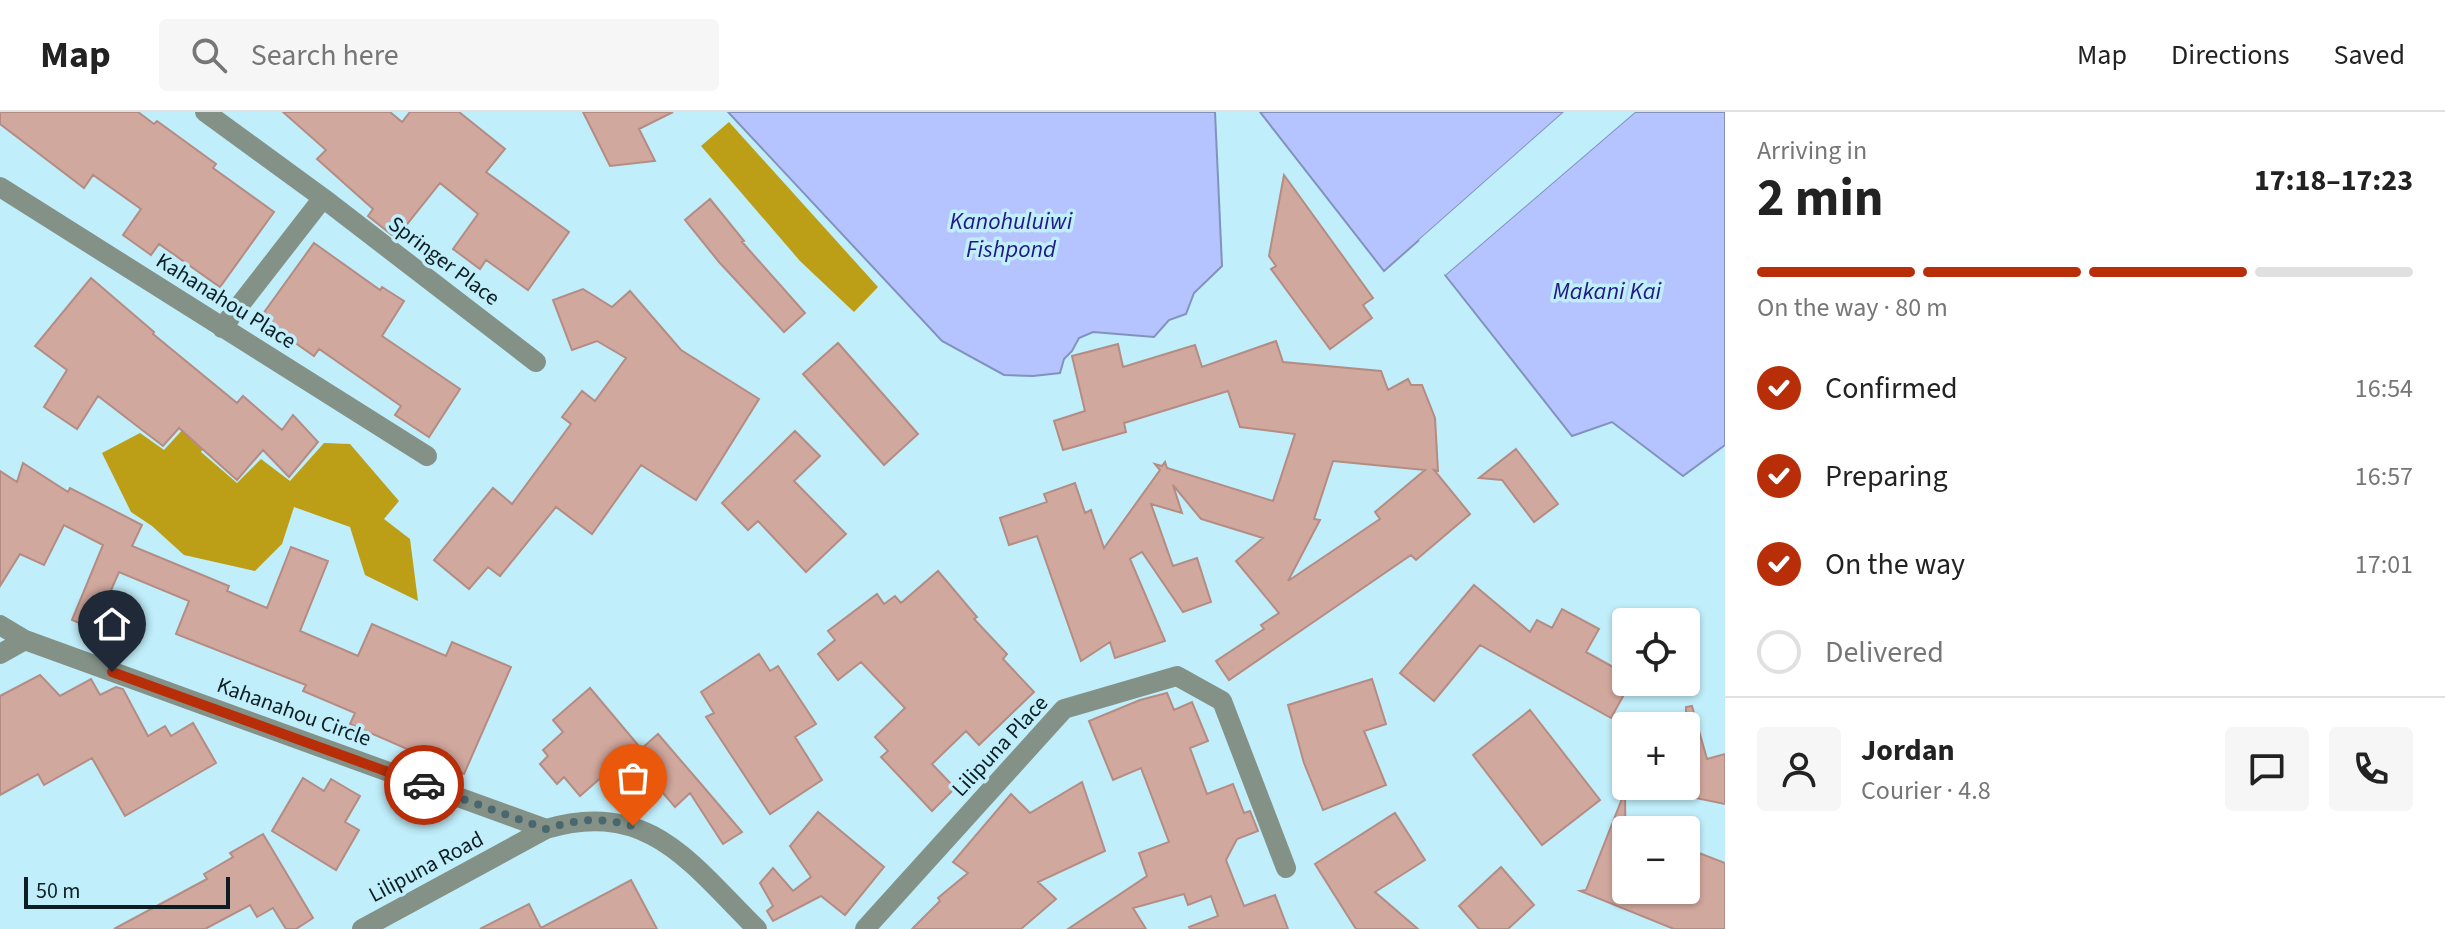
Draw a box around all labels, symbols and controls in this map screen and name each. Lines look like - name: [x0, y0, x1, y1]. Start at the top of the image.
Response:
- search box: [159, 19, 719, 91]
- text: Map: [40, 28, 111, 82]
- icon: search: [187, 33, 231, 77]
- text: Search here: [251, 34, 399, 77]
- text: Map: [2077, 35, 2127, 75]
- text: Directions: [2171, 35, 2290, 75]
- text: Saved: [2334, 35, 2405, 75]
- text: Arriving in: [1757, 132, 1867, 169]
- text: 17:18–17:23: [2254, 159, 2413, 202]
- text: 2 min: [1757, 162, 1884, 236]
- water label: Kanohuluiwi Fishpond: [950, 204, 1073, 267]
- street label: Springer Place: [381, 208, 507, 314]
- street label: Kahanahou Place: [150, 245, 302, 357]
- water label: Makani Kai: [1553, 274, 1662, 309]
- text: On the way · 80 m: [1757, 289, 1948, 326]
- icon: check: [1757, 366, 1801, 410]
- text: Confirmed: [1825, 367, 1958, 410]
- text: 16:54: [2355, 370, 2413, 407]
- icon: check: [1757, 454, 1801, 498]
- text: Preparing: [1825, 455, 1948, 498]
- text: 16:57: [2355, 458, 2413, 495]
- icon: check: [1757, 542, 1801, 586]
- text: On the way: [1825, 543, 1965, 586]
- text: 17:01: [2355, 546, 2413, 583]
- pin: [78, 590, 146, 672]
- icon: home: [90, 602, 134, 646]
- map controls: [1612, 608, 1700, 904]
- button: locate: [1612, 608, 1700, 696]
- text: Delivered: [1825, 631, 1944, 674]
- street label: Kahanahou Circle: [212, 669, 376, 755]
- street label: Lilipuna Place: [944, 688, 1056, 804]
- button: +: [1612, 712, 1700, 800]
- button: person: [1757, 727, 1841, 811]
- button: chat: [2225, 727, 2309, 811]
- button: phone: [2329, 727, 2413, 811]
- text: Jordan: [1861, 729, 1955, 772]
- pin: [599, 744, 667, 826]
- courier: [384, 745, 464, 825]
- icon: bag: [611, 756, 655, 800]
- icon: car: [402, 763, 446, 807]
- text: Courier · 4.8: [1861, 772, 1991, 809]
- button: −: [1612, 816, 1700, 904]
- street label: Lilipuna Road: [363, 823, 489, 911]
- scale bar: [24, 873, 230, 909]
- text: 50 m: [36, 875, 81, 907]

